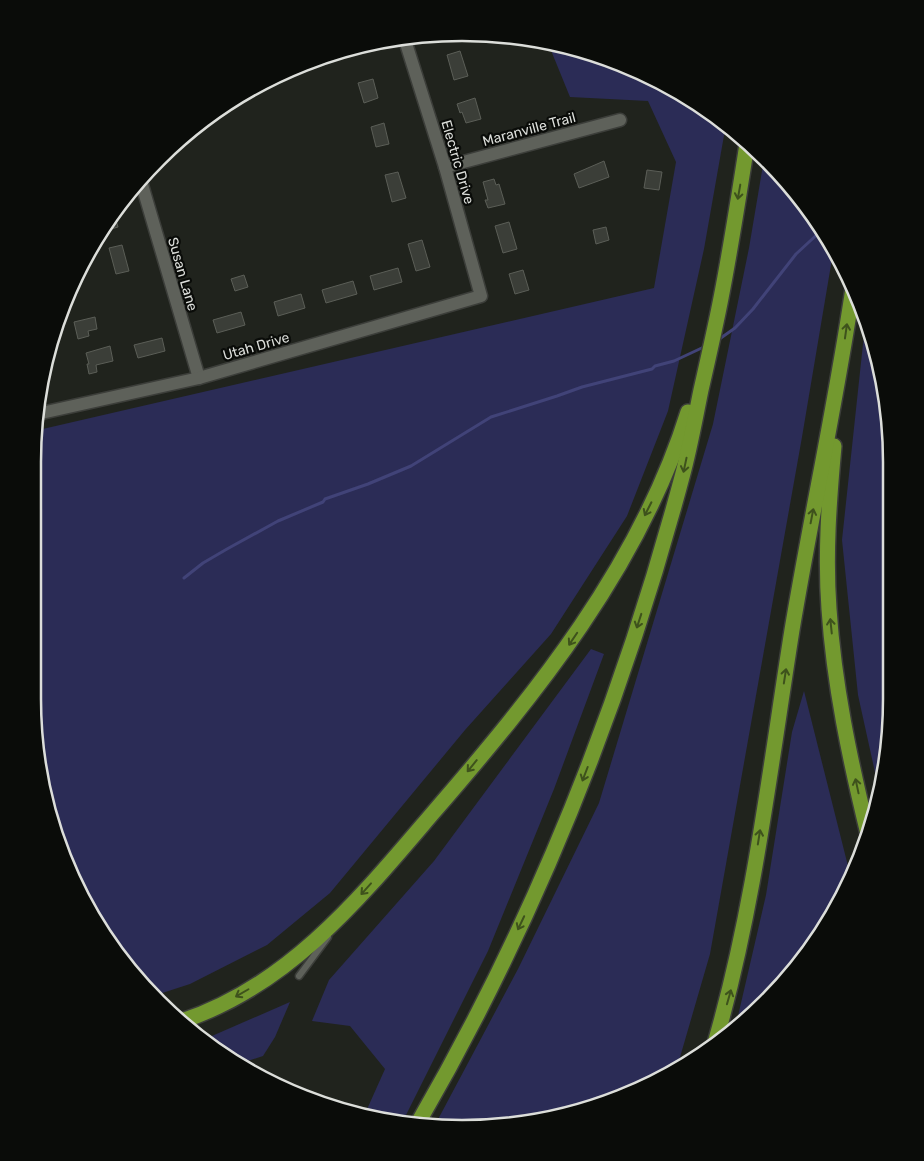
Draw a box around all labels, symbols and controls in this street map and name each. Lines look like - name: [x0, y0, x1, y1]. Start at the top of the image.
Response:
- street label: Maranville Trail: [481, 109, 578, 150]
- street label: Electric Drive: [437, 118, 478, 206]
- one-way arrow: [734, 183, 744, 199]
- street label: Susan Lane: [164, 235, 201, 313]
- one-way arrow: [842, 323, 852, 339]
- street label: Utah Drive: [221, 329, 292, 364]
- one-way arrow: [680, 456, 689, 472]
- one-way arrow: [643, 501, 653, 516]
- one-way arrow: [807, 509, 817, 525]
- one-way arrow: [634, 613, 644, 629]
- one-way arrow: [826, 618, 836, 634]
- one-way arrow: [567, 631, 577, 645]
- one-way arrow: [780, 669, 790, 685]
- one-way arrow: [467, 760, 478, 773]
- one-way arrow: [580, 766, 589, 781]
- one-way arrow: [852, 778, 861, 794]
- one-way arrow: [754, 829, 764, 845]
- one-way arrow: [360, 883, 372, 896]
- one-way arrow: [515, 915, 525, 930]
- one-way arrow: [236, 989, 250, 999]
- one-way arrow: [724, 989, 734, 1005]

